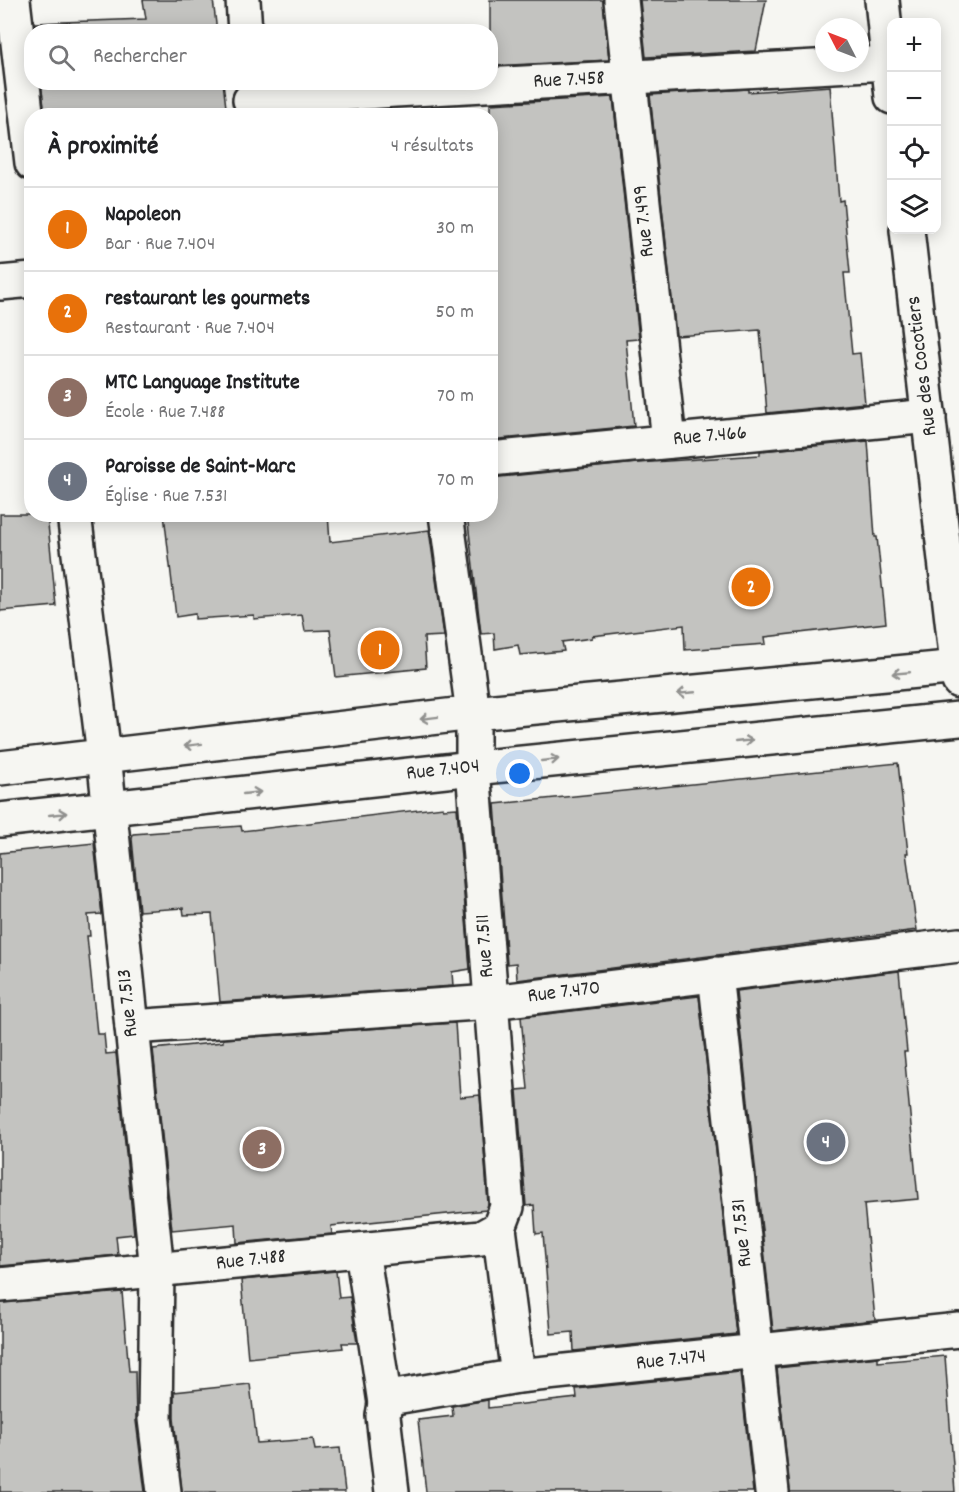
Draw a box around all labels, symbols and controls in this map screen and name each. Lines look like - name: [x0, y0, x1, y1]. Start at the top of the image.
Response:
- north arrow: [815, 18, 869, 72]
- map controls: [887, 18, 941, 234]
- button: +: [887, 18, 941, 72]
- search box: [24, 24, 498, 90]
- icon: search: [45, 41, 78, 74]
- text: Rechercher: [93, 42, 187, 73]
- street label: Rue 7.458: [532, 64, 606, 98]
- button: −: [887, 72, 941, 126]
- button: locate: [887, 126, 941, 180]
- text: À proximité: [48, 129, 158, 166]
- text: 4 résultats: [391, 133, 474, 161]
- button: layers: [887, 180, 941, 234]
- street label: Rue 7.499: [626, 183, 664, 259]
- text: Napoleon: [105, 200, 181, 231]
- text: 1: [65, 215, 70, 243]
- text: 30 m: [436, 215, 474, 243]
- text: Bar · Rue 7.404: [105, 231, 215, 259]
- text: restaurant les gourmets: [105, 284, 310, 315]
- street label: Rue des Cocotiers: [900, 294, 946, 438]
- text: 2: [63, 299, 72, 327]
- text: 50 m: [436, 299, 474, 327]
- text: Restaurant · Rue 7.404: [105, 315, 275, 343]
- text: MTC Language Institute: [105, 368, 300, 399]
- text: 3: [63, 383, 72, 411]
- text: 70 m: [437, 383, 474, 411]
- text: École · Rue 7.488: [105, 399, 225, 427]
- street label: Rue 7.466: [672, 419, 748, 455]
- text: Paroisse de Saint-Marc: [105, 452, 296, 483]
- text: 4: [63, 467, 72, 495]
- text: 70 m: [437, 467, 474, 495]
- text: Église · Rue 7.531: [105, 483, 227, 511]
- pin: 2: [732, 564, 771, 610]
- pin: 1: [360, 628, 400, 672]
- one-way arrow: [891, 668, 911, 679]
- one-way arrow: [676, 688, 696, 699]
- one-way arrow: [420, 713, 439, 724]
- one-way arrow: [734, 735, 754, 746]
- one-way arrow: [184, 740, 204, 751]
- street label: Rue 7.404: [405, 752, 481, 790]
- one-way arrow: [540, 754, 560, 765]
- your location: [505, 759, 534, 788]
- one-way arrow: [242, 787, 261, 798]
- one-way arrow: [48, 808, 68, 819]
- street label: Rue 7.511: [469, 913, 503, 979]
- street label: Rue 7.513: [111, 967, 147, 1039]
- street label: Rue 7.470: [526, 974, 602, 1012]
- pin: 4: [806, 1120, 846, 1164]
- pin: 3: [242, 1126, 282, 1172]
- street label: Rue 7.531: [725, 1197, 761, 1269]
- street label: Rue 7.488: [214, 1242, 288, 1280]
- street label: Rue 7.474: [634, 1342, 708, 1380]

